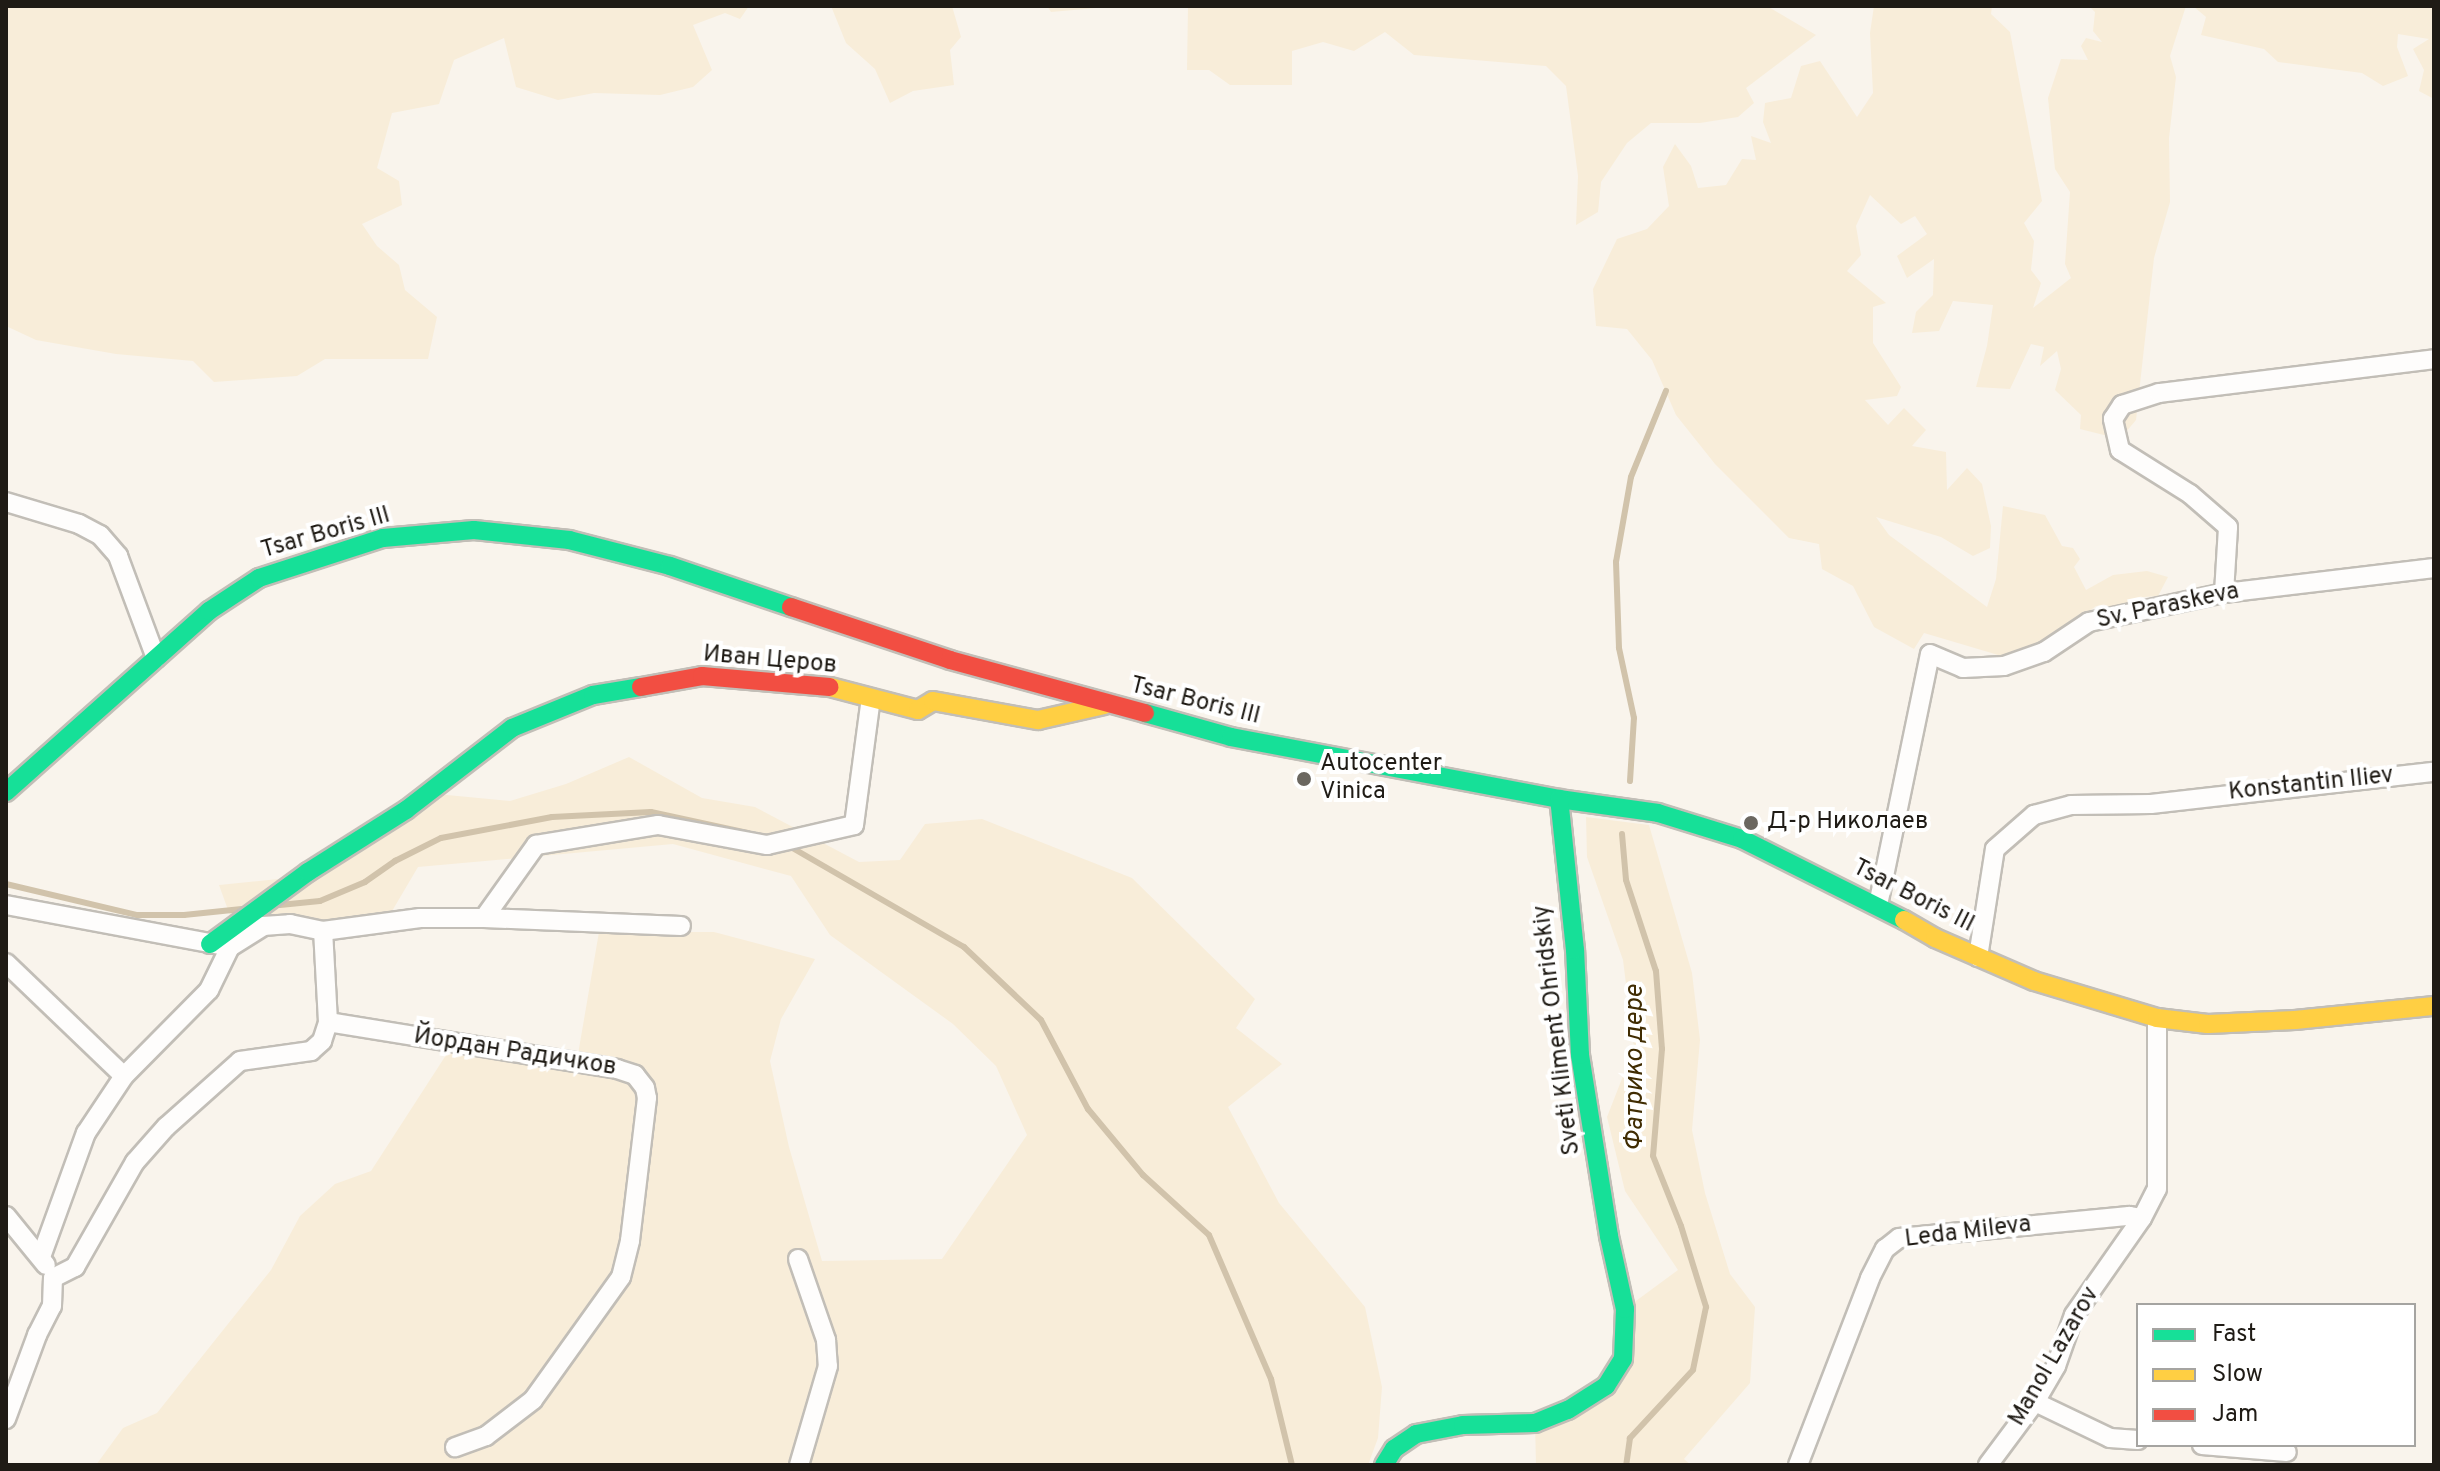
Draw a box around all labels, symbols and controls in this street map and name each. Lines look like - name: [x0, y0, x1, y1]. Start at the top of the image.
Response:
- street label: Tsar Boris III: [258, 502, 394, 566]
- street label: Sv. Paraskeva: [2094, 578, 2242, 636]
- street label: Иван Церов: [702, 641, 838, 681]
- street label: Tsar Boris III: [1127, 672, 1263, 732]
- place label: Autocenter Vinica: [1320, 751, 1442, 807]
- street label: Konstantin Iliev: [2227, 762, 2395, 808]
- marker: Autocenter Vinica: [1295, 770, 1313, 788]
- place label: Д-р Николаев: [1767, 809, 1928, 837]
- marker: Д-р Николаев: [1742, 814, 1760, 832]
- street label: Tsar Boris III: [1847, 854, 1979, 940]
- street label: Sveti Kliment Ohridskiy: [1528, 903, 1588, 1157]
- water label: Фатрико дере: [1620, 985, 1652, 1151]
- street label: Йордан Радичков: [412, 1023, 618, 1083]
- street label: Leda Mileva: [1903, 1211, 2033, 1255]
- street label: Manol Lazarov: [2004, 1282, 2106, 1432]
- legend: [2136, 1303, 2416, 1447]
- text: Fast: [2212, 1320, 2256, 1350]
- text: Slow: [2212, 1360, 2263, 1390]
- text: Jam: [2212, 1400, 2258, 1430]

